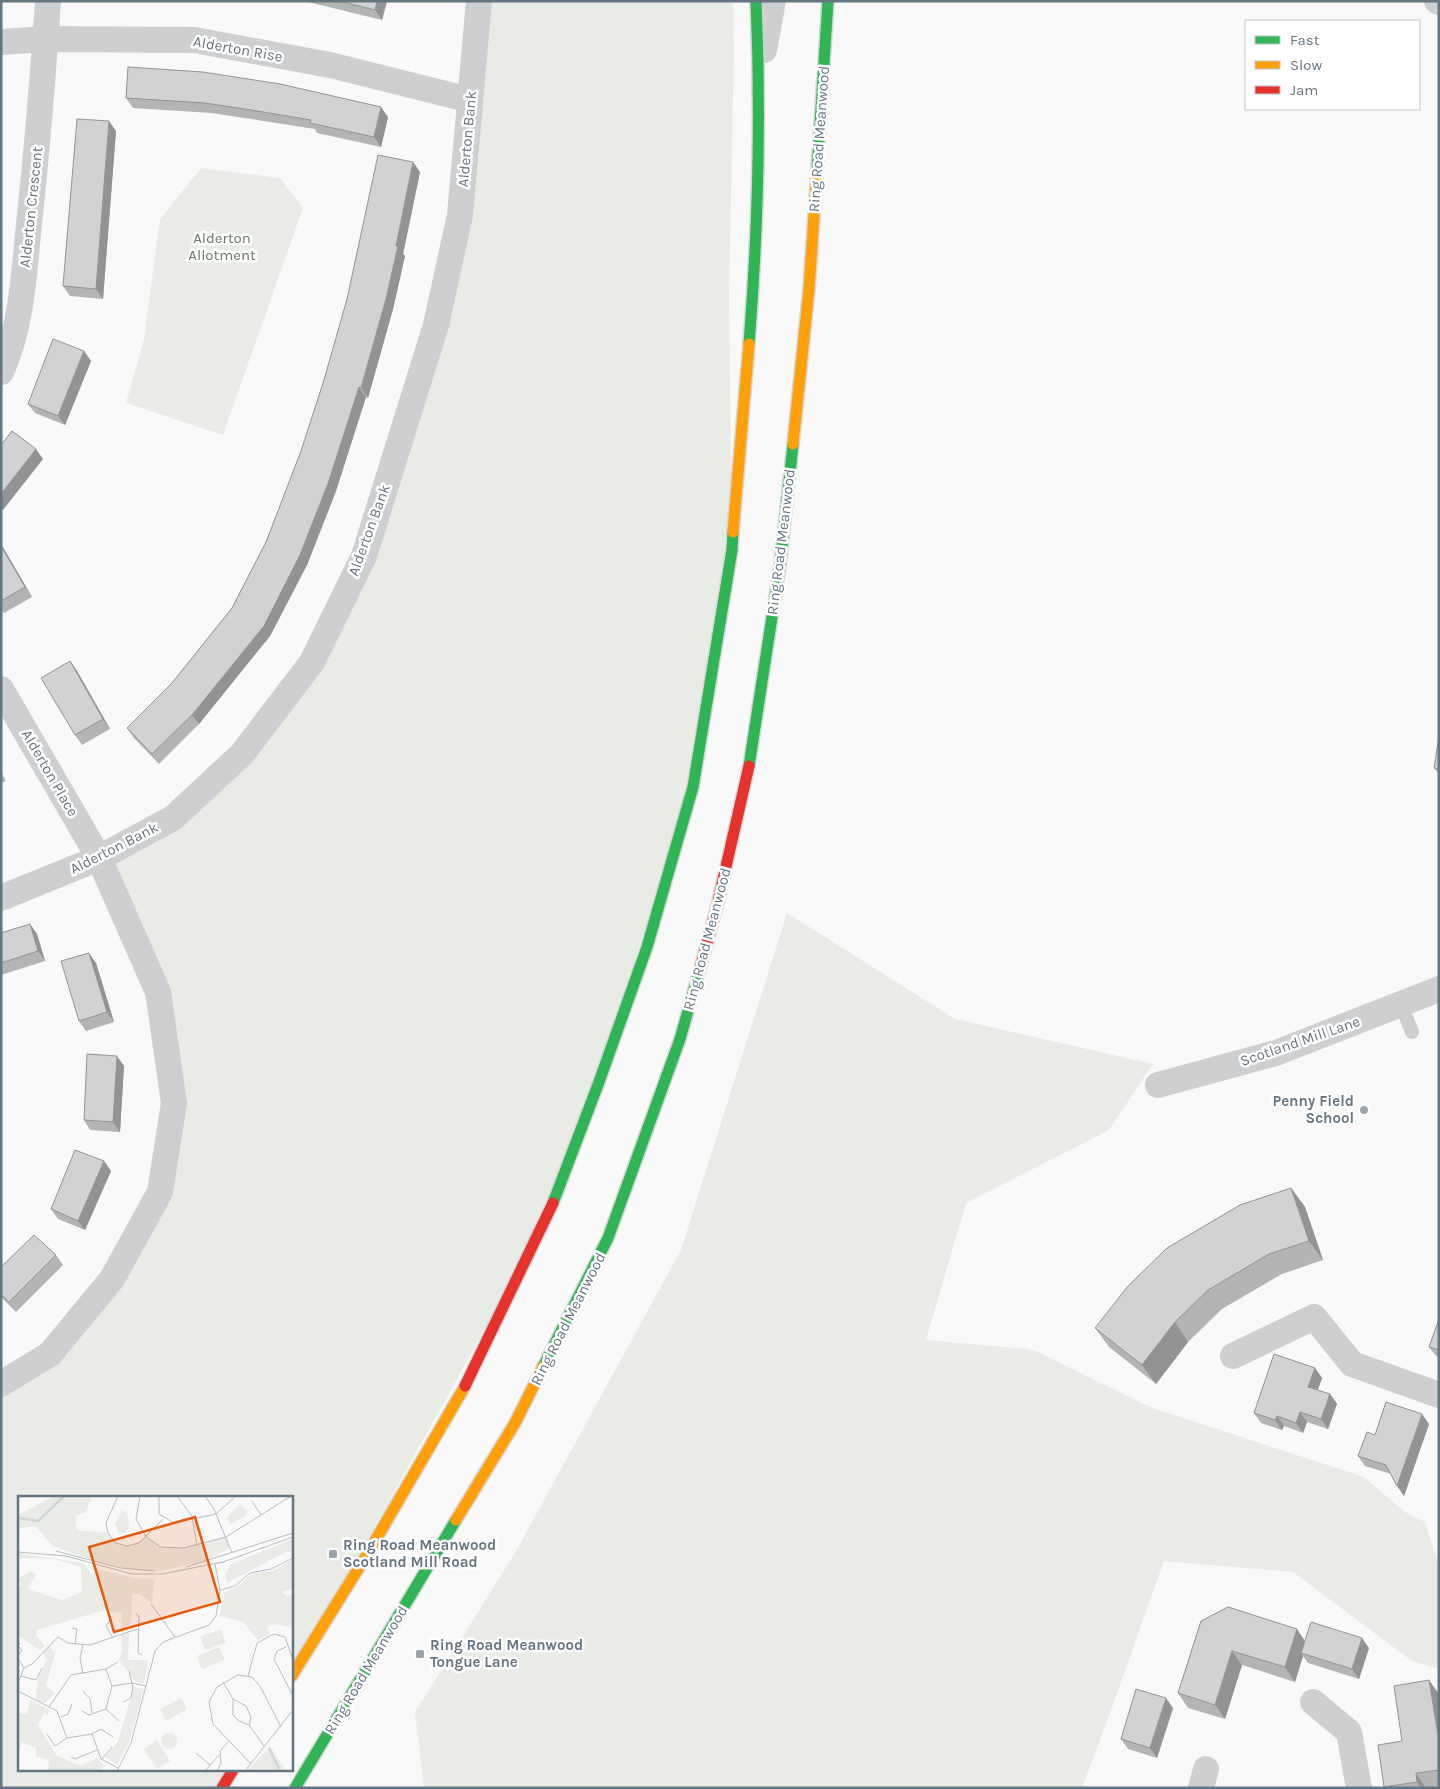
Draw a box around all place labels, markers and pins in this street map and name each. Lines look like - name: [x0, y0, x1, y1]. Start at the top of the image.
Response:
- place label: Penny Field School: [1272, 1092, 1354, 1127]
- marker: Penny Field School: [1358, 1104, 1370, 1116]
- place label: Ring Road Meanwood Scotland Mill Road: [343, 1536, 496, 1571]
- marker: Ring Road Meanwood Scotland Mill Road: [327, 1548, 339, 1560]
- place label: Ring Road Meanwood Tongue Lane: [430, 1636, 583, 1671]
- marker: Ring Road Meanwood Tongue Lane: [414, 1648, 426, 1660]

